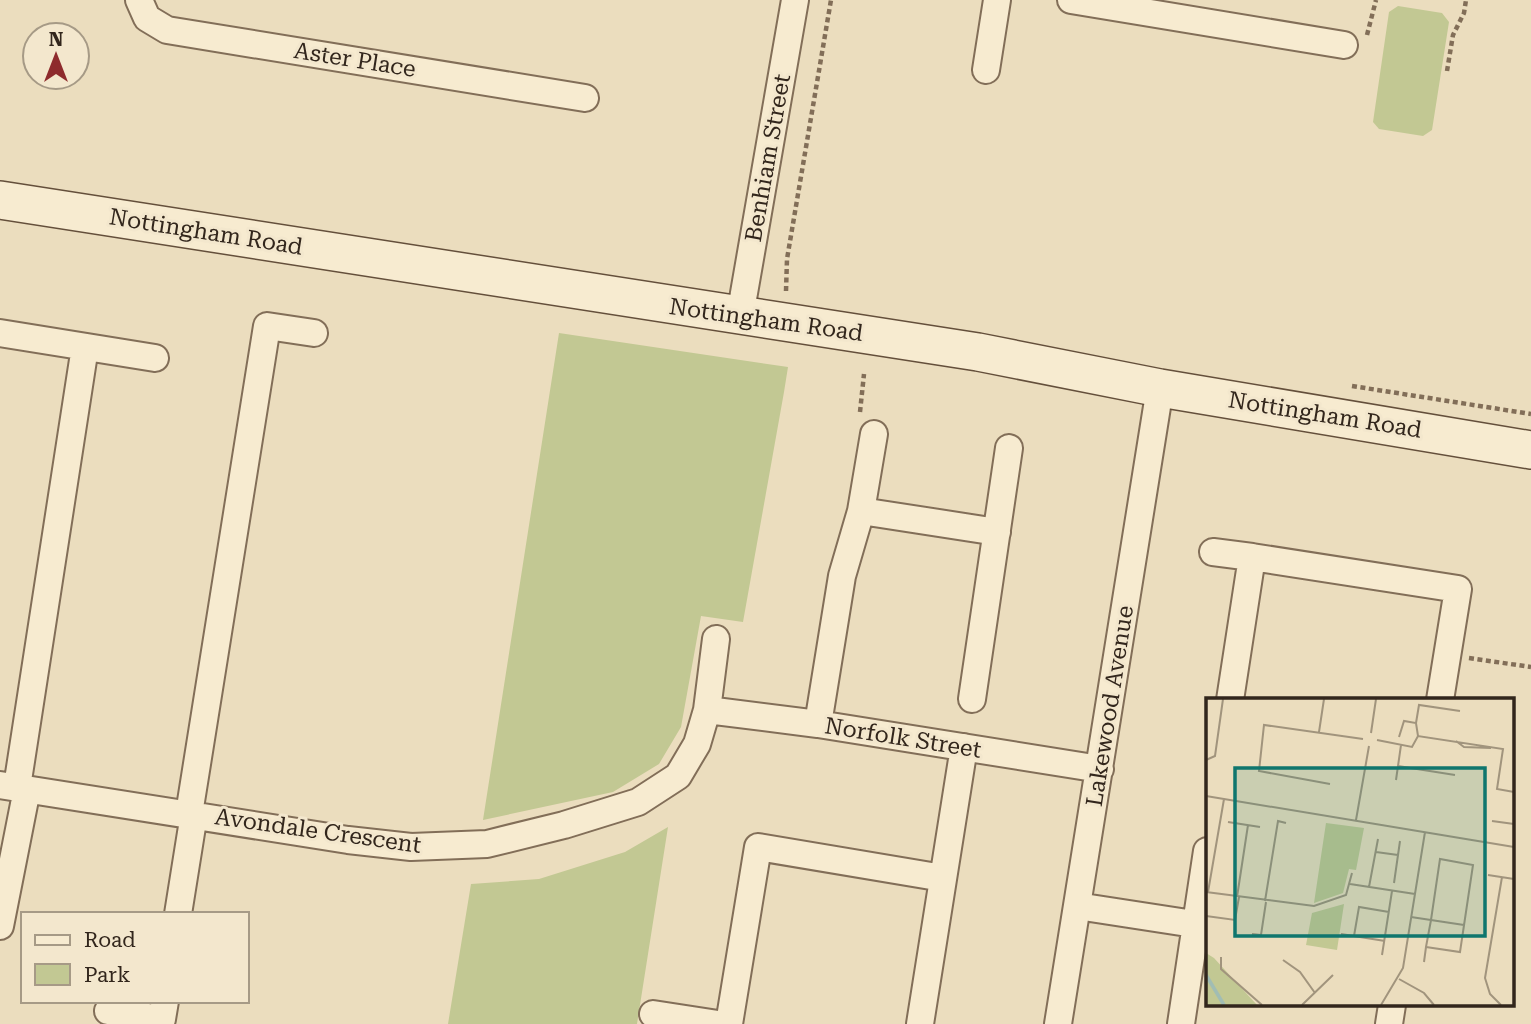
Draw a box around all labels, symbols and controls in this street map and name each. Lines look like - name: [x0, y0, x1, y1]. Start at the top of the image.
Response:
- north arrow: [21, 21, 91, 91]
- text: N: [49, 28, 64, 51]
- street label: Aster Place: [292, 37, 418, 83]
- street label: Benhiam Street: [740, 72, 796, 244]
- street label: Nottingham Road: [107, 203, 305, 261]
- street label: Nottingham Road: [667, 293, 865, 347]
- street label: Nottingham Road: [1226, 386, 1424, 444]
- street label: Lakewood Avenue: [1081, 604, 1139, 808]
- inset map: [1206, 698, 1514, 1006]
- street label: Norfolk Street: [823, 712, 984, 764]
- street label: Avondale Crescent: [213, 803, 423, 859]
- legend: [21, 912, 248, 1003]
- text: Road: [84, 928, 136, 952]
- text: Park: [84, 963, 130, 987]

